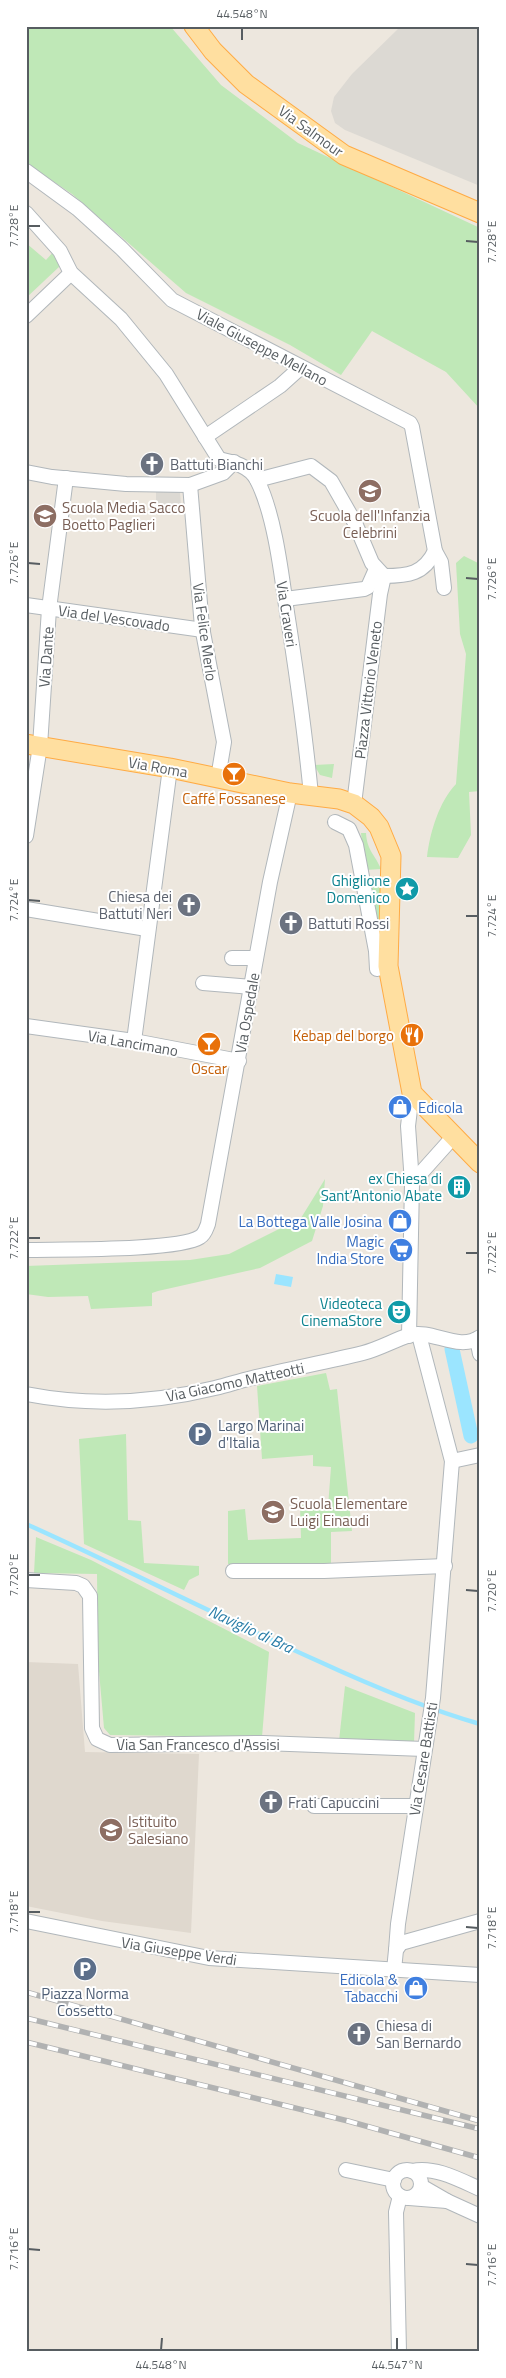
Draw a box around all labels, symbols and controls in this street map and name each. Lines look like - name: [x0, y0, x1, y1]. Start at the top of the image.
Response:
- text: 44.548°N: [216, 4, 268, 23]
- street label: Via Salmour: [274, 99, 348, 163]
- text: 7.728°E: [4, 204, 23, 247]
- text: 7.728°E: [482, 220, 501, 263]
- street label: Viale Giuseppe Mellano: [192, 303, 332, 391]
- church icon: Battuti Bianchi: [139, 451, 165, 477]
- place label: Battuti Bianchi: [170, 453, 263, 476]
- school or university icon: Scuola dell'Infanzia Celebrini: [357, 478, 383, 504]
- place label: Scuola Media Sacco Boetto Paglieri: [62, 496, 186, 536]
- school or university icon: Scuola Media Sacco Boetto Paglieri: [32, 503, 58, 529]
- place label: Scuola dell'Infanzia Celebrini: [310, 504, 431, 544]
- text: 7.726°E: [4, 541, 23, 584]
- text: 7.726°E: [482, 557, 501, 600]
- street label: Via Craveri: [270, 579, 304, 649]
- street label: Via Felice Merlo: [187, 581, 223, 683]
- street label: Via del Vescovado: [57, 599, 171, 637]
- street label: Piazza Vittorio Veneto: [348, 620, 388, 760]
- street label: Via Dante: [32, 626, 60, 688]
- street label: Via Roma: [126, 750, 190, 784]
- bar icon: Caffé Fossanese: [221, 761, 247, 787]
- place label: Caffé Fossanese: [182, 787, 286, 810]
- place label: Ghiglione Domenico: [327, 869, 390, 909]
- place icon: Ghiglione Domenico: [394, 876, 420, 902]
- text: 7.724°E: [4, 878, 23, 921]
- place label: Chiesa dei Battuti Neri: [99, 885, 172, 925]
- church icon: Chiesa dei Battuti Neri: [176, 892, 202, 918]
- text: 7.724°E: [482, 894, 501, 937]
- church icon: Battuti Rossi: [278, 910, 304, 936]
- place label: Battuti Rossi: [308, 912, 389, 935]
- street label: Via Ospedale: [229, 971, 265, 1055]
- restaurant icon: Kebap del borgo: [399, 1022, 425, 1048]
- street label: Via Lancimano: [86, 1024, 180, 1062]
- place label: Kebap del borgo: [293, 1024, 394, 1047]
- bar icon: Oscar: [196, 1031, 222, 1057]
- place label: Oscar: [191, 1057, 227, 1080]
- shop icon: Edicola: [387, 1094, 413, 1120]
- place label: Edicola: [418, 1096, 463, 1119]
- place label: ex Chiesa di Sant’Antonio Abate: [321, 1167, 442, 1207]
- building icon: ex Chiesa di Sant’Antonio Abate: [446, 1174, 472, 1200]
- shop icon: La Bottega Valle Josina: [387, 1208, 413, 1234]
- place label: La Bottega Valle Josina: [239, 1210, 382, 1233]
- text: 7.722°E: [4, 1216, 23, 1259]
- place label: Magic India Store: [316, 1230, 384, 1270]
- text: 7.722°E: [482, 1231, 501, 1274]
- supermarket icon: Magic India Store: [388, 1237, 414, 1263]
- place label: Videoteca CinemaStore: [301, 1292, 382, 1332]
- theatre icon: Videoteca CinemaStore: [386, 1299, 412, 1325]
- street label: Via Giacomo Matteotti: [164, 1356, 306, 1408]
- place label: Largo Marinai d'Italia: [218, 1414, 304, 1454]
- parking icon: Largo Marinai d'Italia: [187, 1421, 213, 1447]
- place label: Scuola Elementare Luigi Einaudi: [290, 1492, 408, 1532]
- school or university icon: Scuola Elementare Luigi Einaudi: [260, 1499, 286, 1525]
- text: 7.720°E: [4, 1553, 23, 1596]
- text: 7.720°E: [482, 1569, 501, 1612]
- water label: Naviglio di Bra: [205, 1599, 298, 1660]
- street label: Via Cesare Battisti: [403, 1700, 443, 1818]
- street label: Via San Francesco d'Assisi: [116, 1733, 280, 1756]
- church icon: Frati Capuccini: [258, 1789, 284, 1815]
- place label: Frati Capuccini: [288, 1791, 379, 1814]
- place label: Istituito Salesiano: [128, 1810, 189, 1850]
- school or university icon: Istituito Salesiano: [98, 1817, 124, 1843]
- text: 7.718°E: [4, 1890, 23, 1933]
- text: 7.718°E: [482, 1906, 501, 1949]
- street label: Via Giuseppe Verdi: [120, 1931, 238, 1971]
- parking icon: Piazza Norma Cossetto: [72, 1956, 98, 1982]
- place label: Edicola & Tabacchi: [340, 1968, 399, 2008]
- shop icon: Edicola & Tabacchi: [403, 1975, 429, 2001]
- place label: Piazza Norma Cossetto: [41, 1982, 129, 2022]
- place label: Chiesa di San Bernardo: [376, 2014, 462, 2054]
- church icon: Chiesa di San Bernardo: [346, 2021, 372, 2047]
- text: 7.716°E: [4, 2227, 23, 2270]
- text: 7.716°E: [482, 2243, 501, 2286]
- text: 44.548°N: [135, 2355, 187, 2374]
- text: 44.547°N: [371, 2355, 423, 2374]

